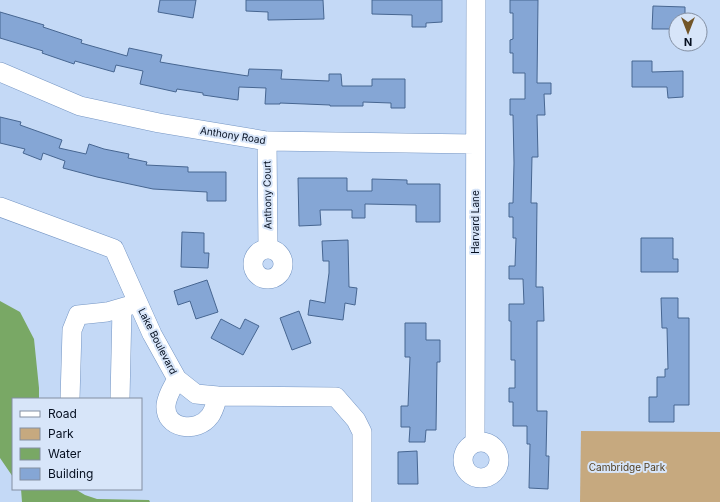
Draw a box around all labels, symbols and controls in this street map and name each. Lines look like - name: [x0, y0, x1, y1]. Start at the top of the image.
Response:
- north arrow: [668, 12, 708, 52]
- text: N: [684, 35, 692, 49]
- street label: Anthony Road: [199, 124, 267, 146]
- street label: Anthony Court: [260, 160, 274, 229]
- street label: Harvard Lane: [469, 190, 481, 254]
- street label: Lake Boulevard: [136, 306, 180, 376]
- legend: [12, 398, 142, 490]
- text: Road: [48, 406, 77, 421]
- text: Park: [48, 426, 74, 441]
- text: Water: [48, 446, 82, 461]
- park label: Cambridge Park: [589, 461, 666, 473]
- text: Building: [48, 466, 93, 481]

